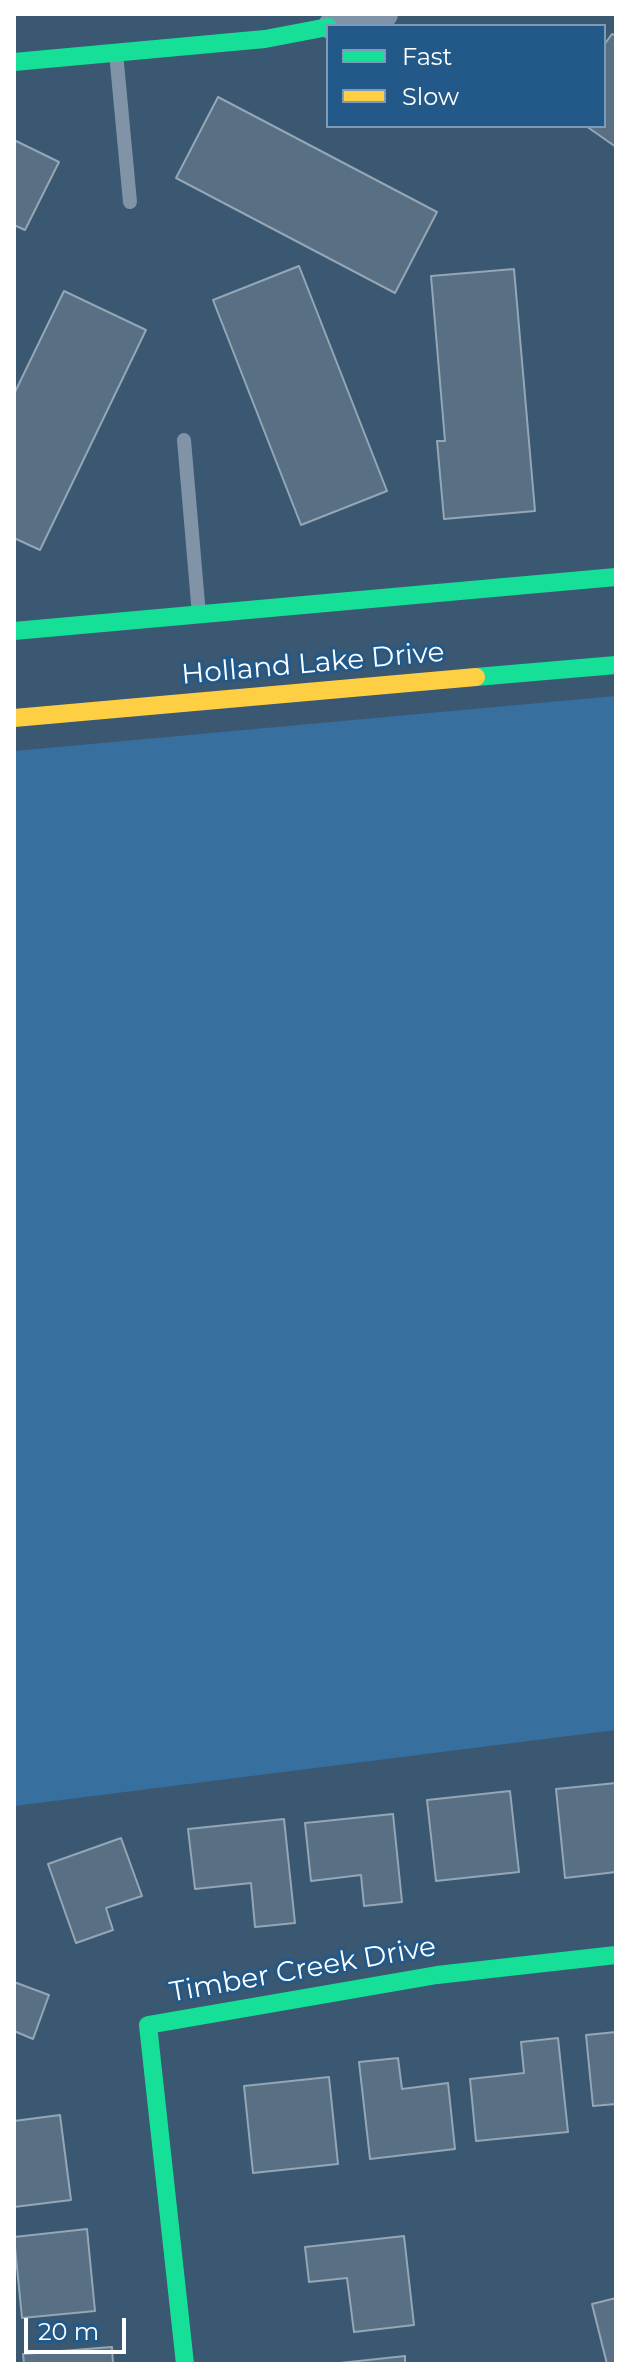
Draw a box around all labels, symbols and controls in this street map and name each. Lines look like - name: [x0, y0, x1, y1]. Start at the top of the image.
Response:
- legend: [326, 24, 606, 128]
- text: Fast: [402, 42, 452, 71]
- text: Slow: [402, 82, 459, 111]
- street label: Holland Lake Drive: [180, 636, 446, 692]
- street label: Timber Creek Drive: [167, 1930, 439, 2010]
- scale bar: [28, 2302, 130, 2352]
- text: 20 m: [38, 2317, 99, 2346]

